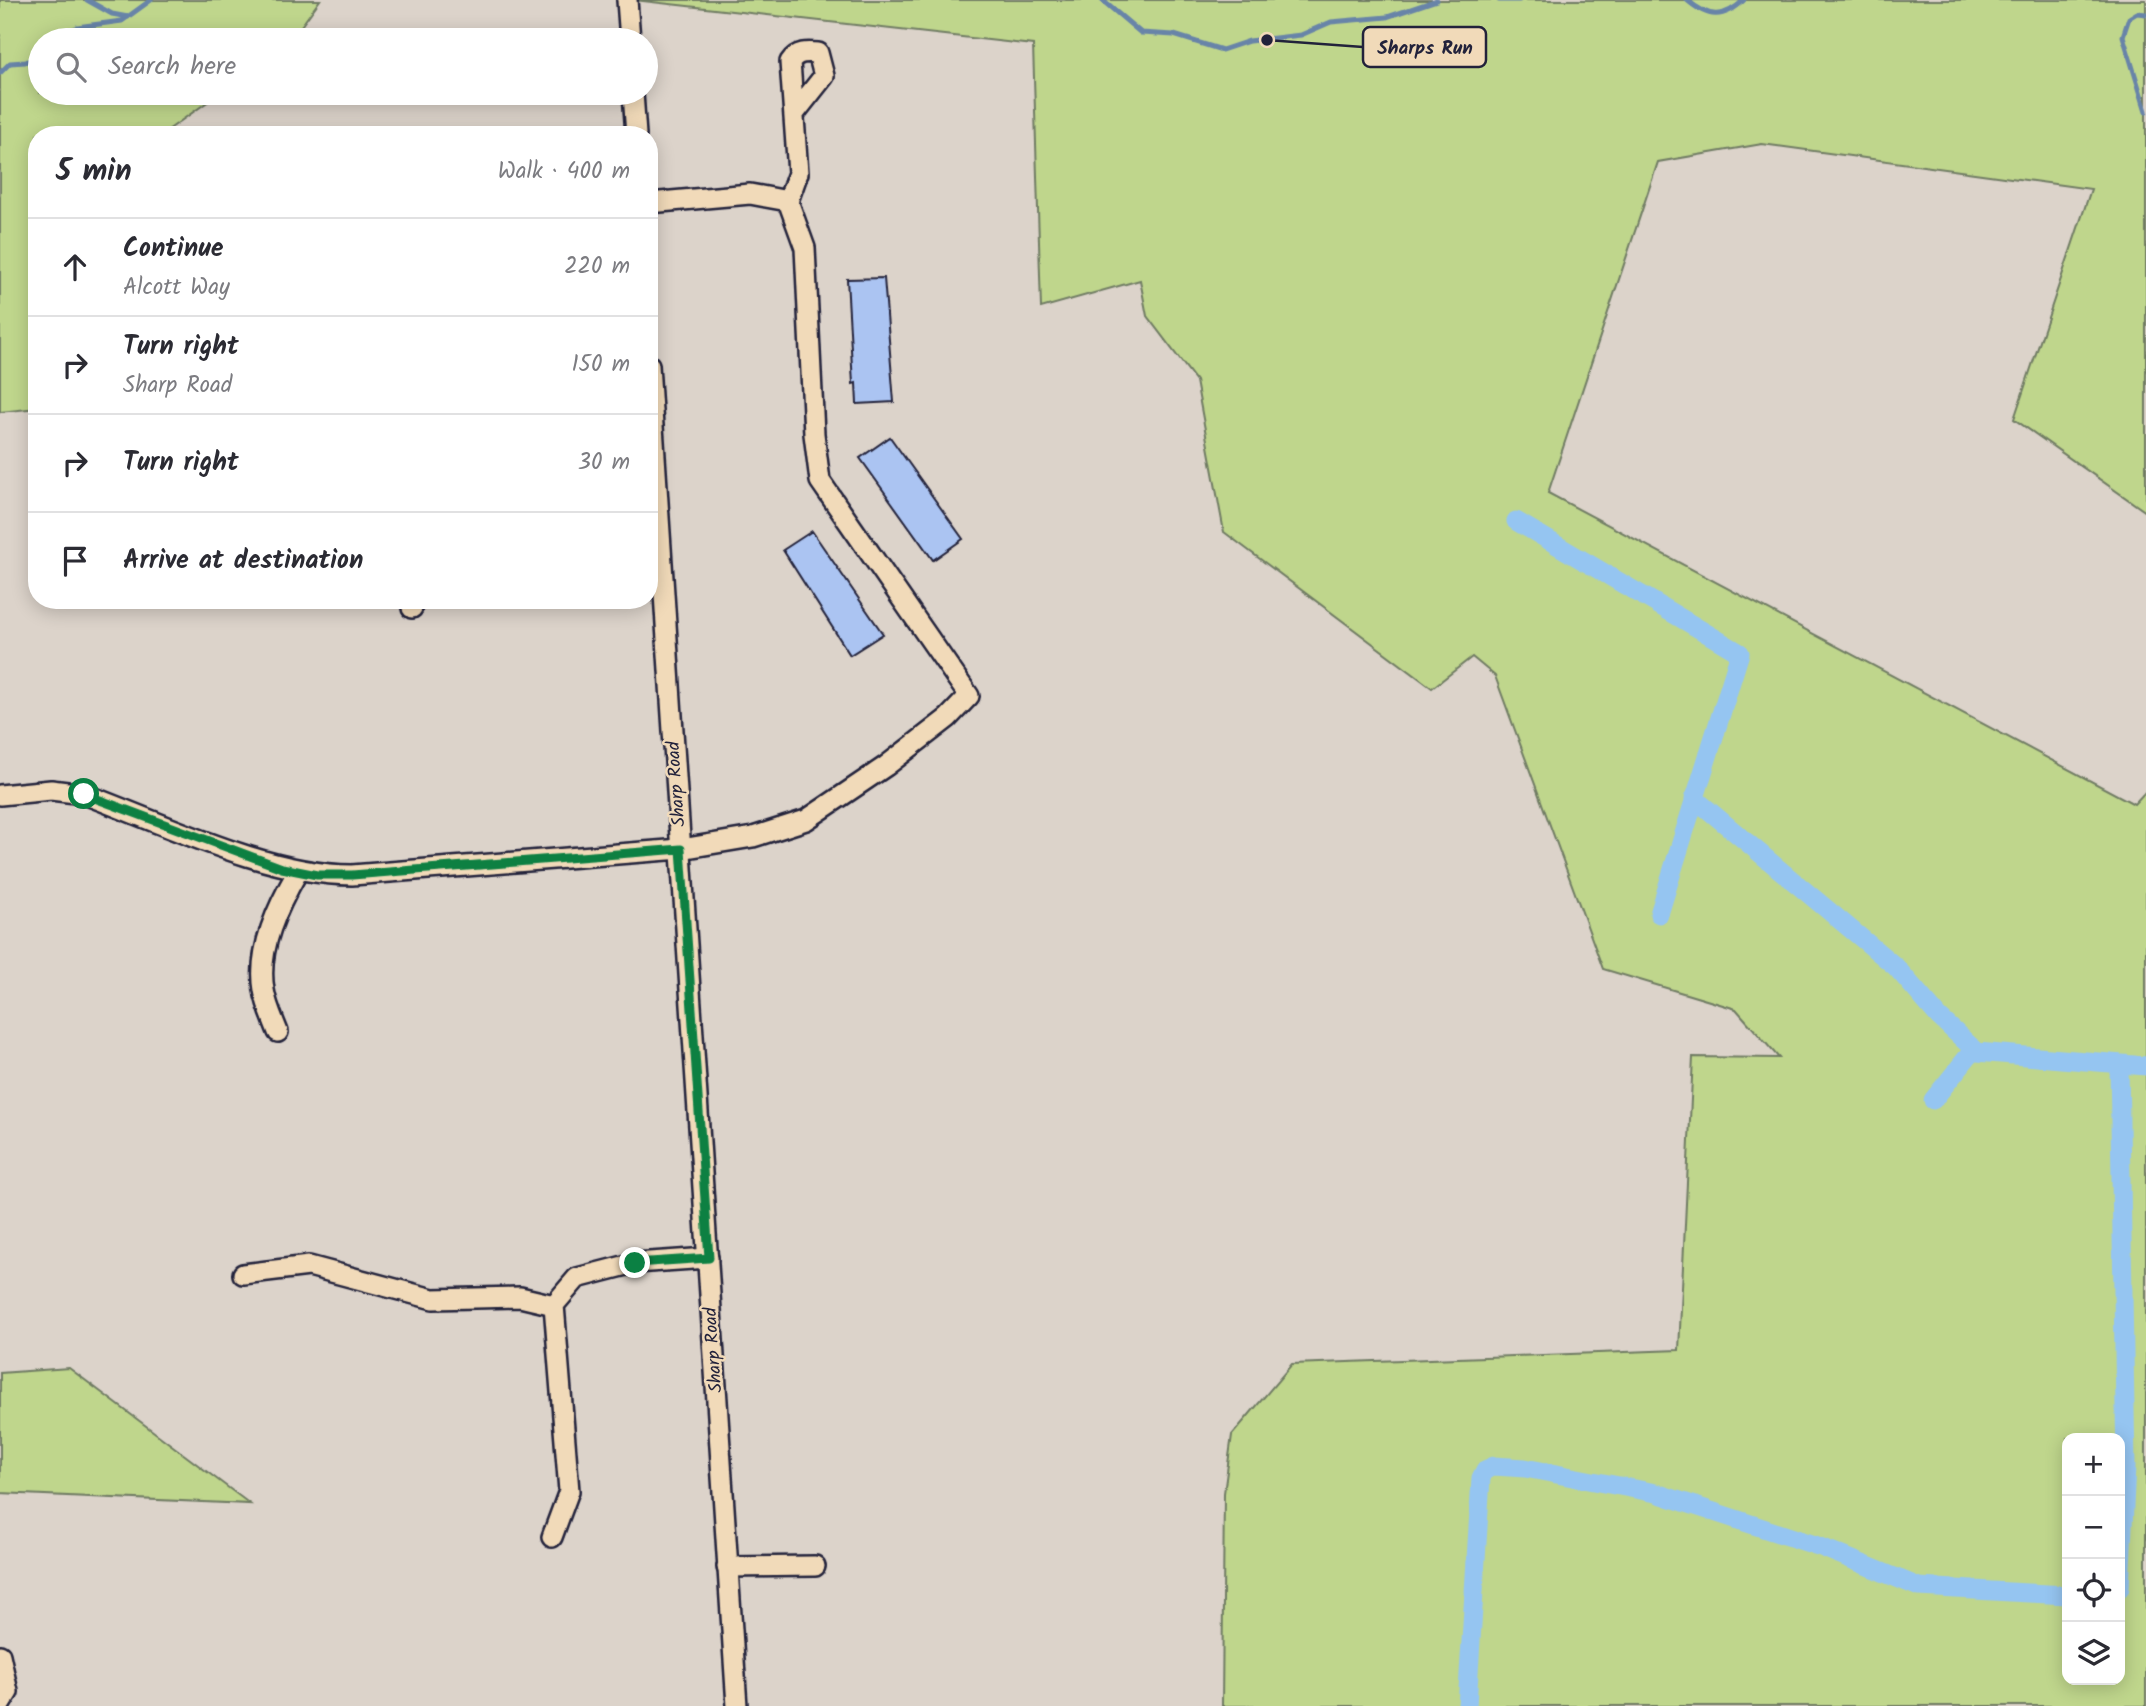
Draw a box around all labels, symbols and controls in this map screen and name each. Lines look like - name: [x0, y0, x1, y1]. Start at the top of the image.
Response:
- callout: Sharps Run: [1363, 27, 1486, 67]
- search box: [28, 28, 658, 105]
- text: Sharps Run: [1377, 34, 1473, 64]
- text: Search here: [108, 46, 236, 88]
- icon: search: [52, 48, 90, 86]
- text: 5 min: [56, 148, 132, 196]
- text: Walk · 400 m: [498, 154, 630, 190]
- text: Continue: [123, 228, 224, 270]
- icon: ahead: [56, 248, 94, 286]
- text: 220 m: [564, 249, 630, 285]
- text: Alcott Way: [123, 270, 230, 306]
- text: Turn right: [123, 326, 239, 368]
- icon: right: [56, 346, 94, 384]
- text: 150 m: [571, 347, 630, 383]
- text: Sharp Road: [123, 368, 232, 404]
- text: Turn right: [123, 442, 239, 484]
- icon: right: [56, 444, 94, 482]
- text: 30 m: [578, 445, 630, 481]
- text: Arrive at destination: [123, 540, 363, 582]
- icon: arrive: [56, 542, 94, 580]
- street label: Sharp Road: [659, 739, 694, 828]
- route start: [68, 778, 99, 809]
- route end: [619, 1247, 650, 1278]
- street label: Sharp Road: [696, 1305, 731, 1394]
- map controls: [2062, 1433, 2125, 1685]
- button: +: [2062, 1433, 2125, 1496]
- button: −: [2062, 1496, 2125, 1559]
- button: locate: [2062, 1559, 2125, 1622]
- button: layers: [2062, 1622, 2125, 1685]

